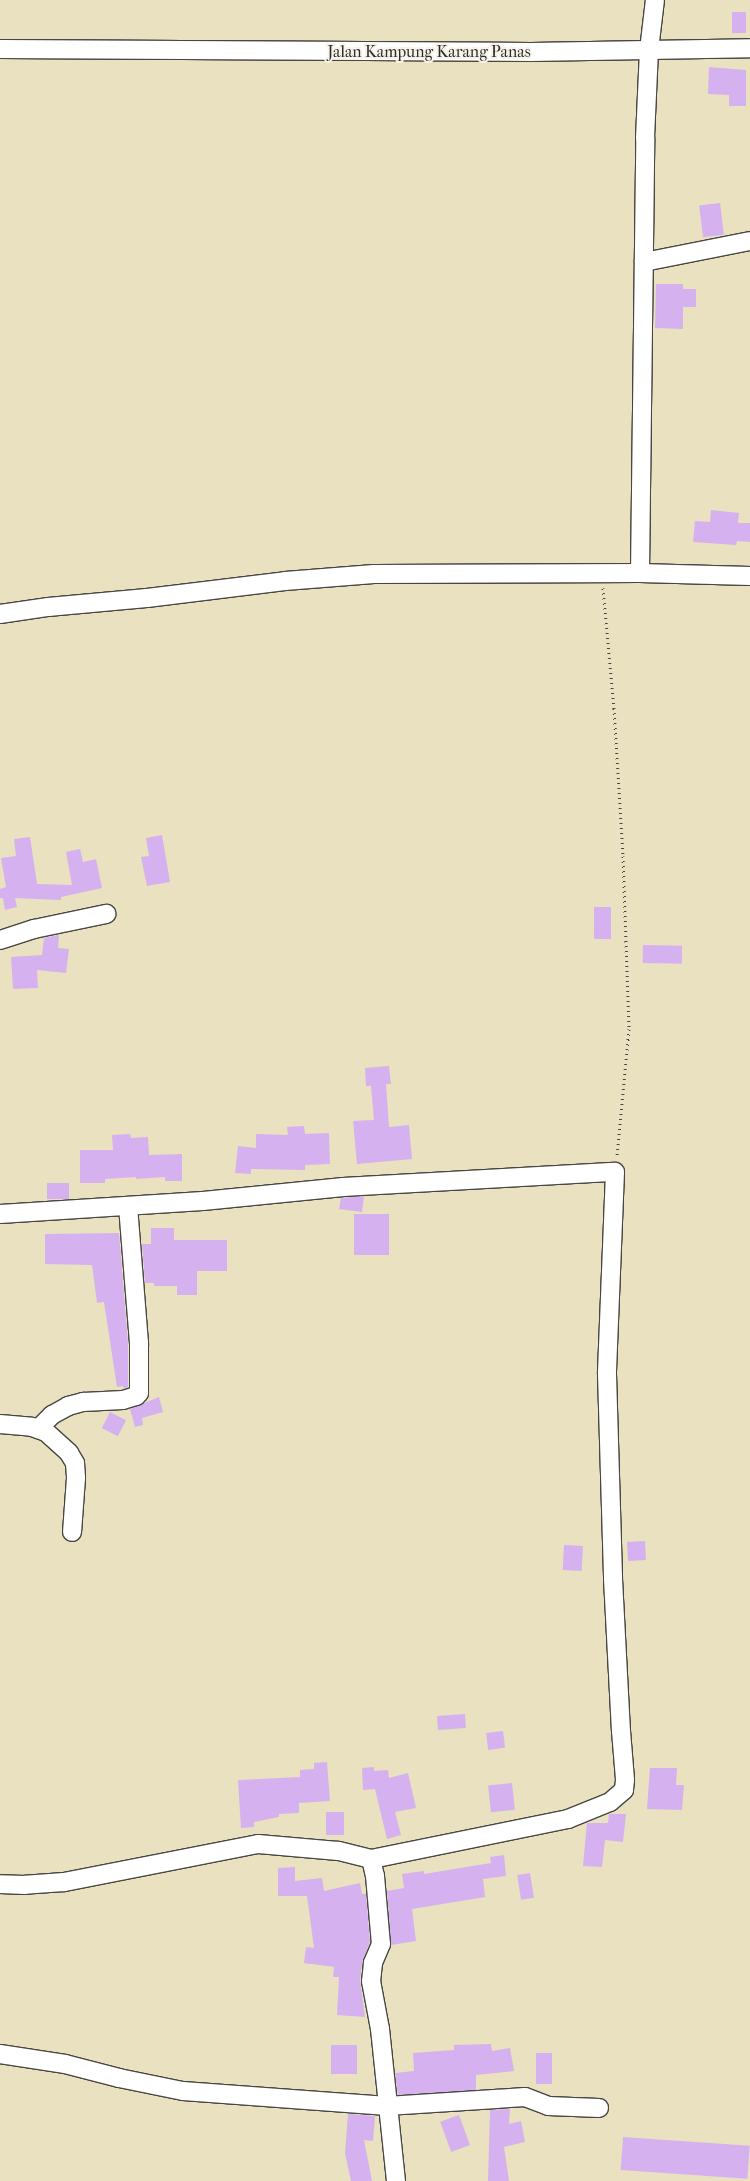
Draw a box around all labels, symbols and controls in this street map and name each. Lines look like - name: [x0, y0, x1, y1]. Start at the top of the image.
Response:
- street label: Jalan Kampung Karang Panas: [327, 42, 531, 62]

